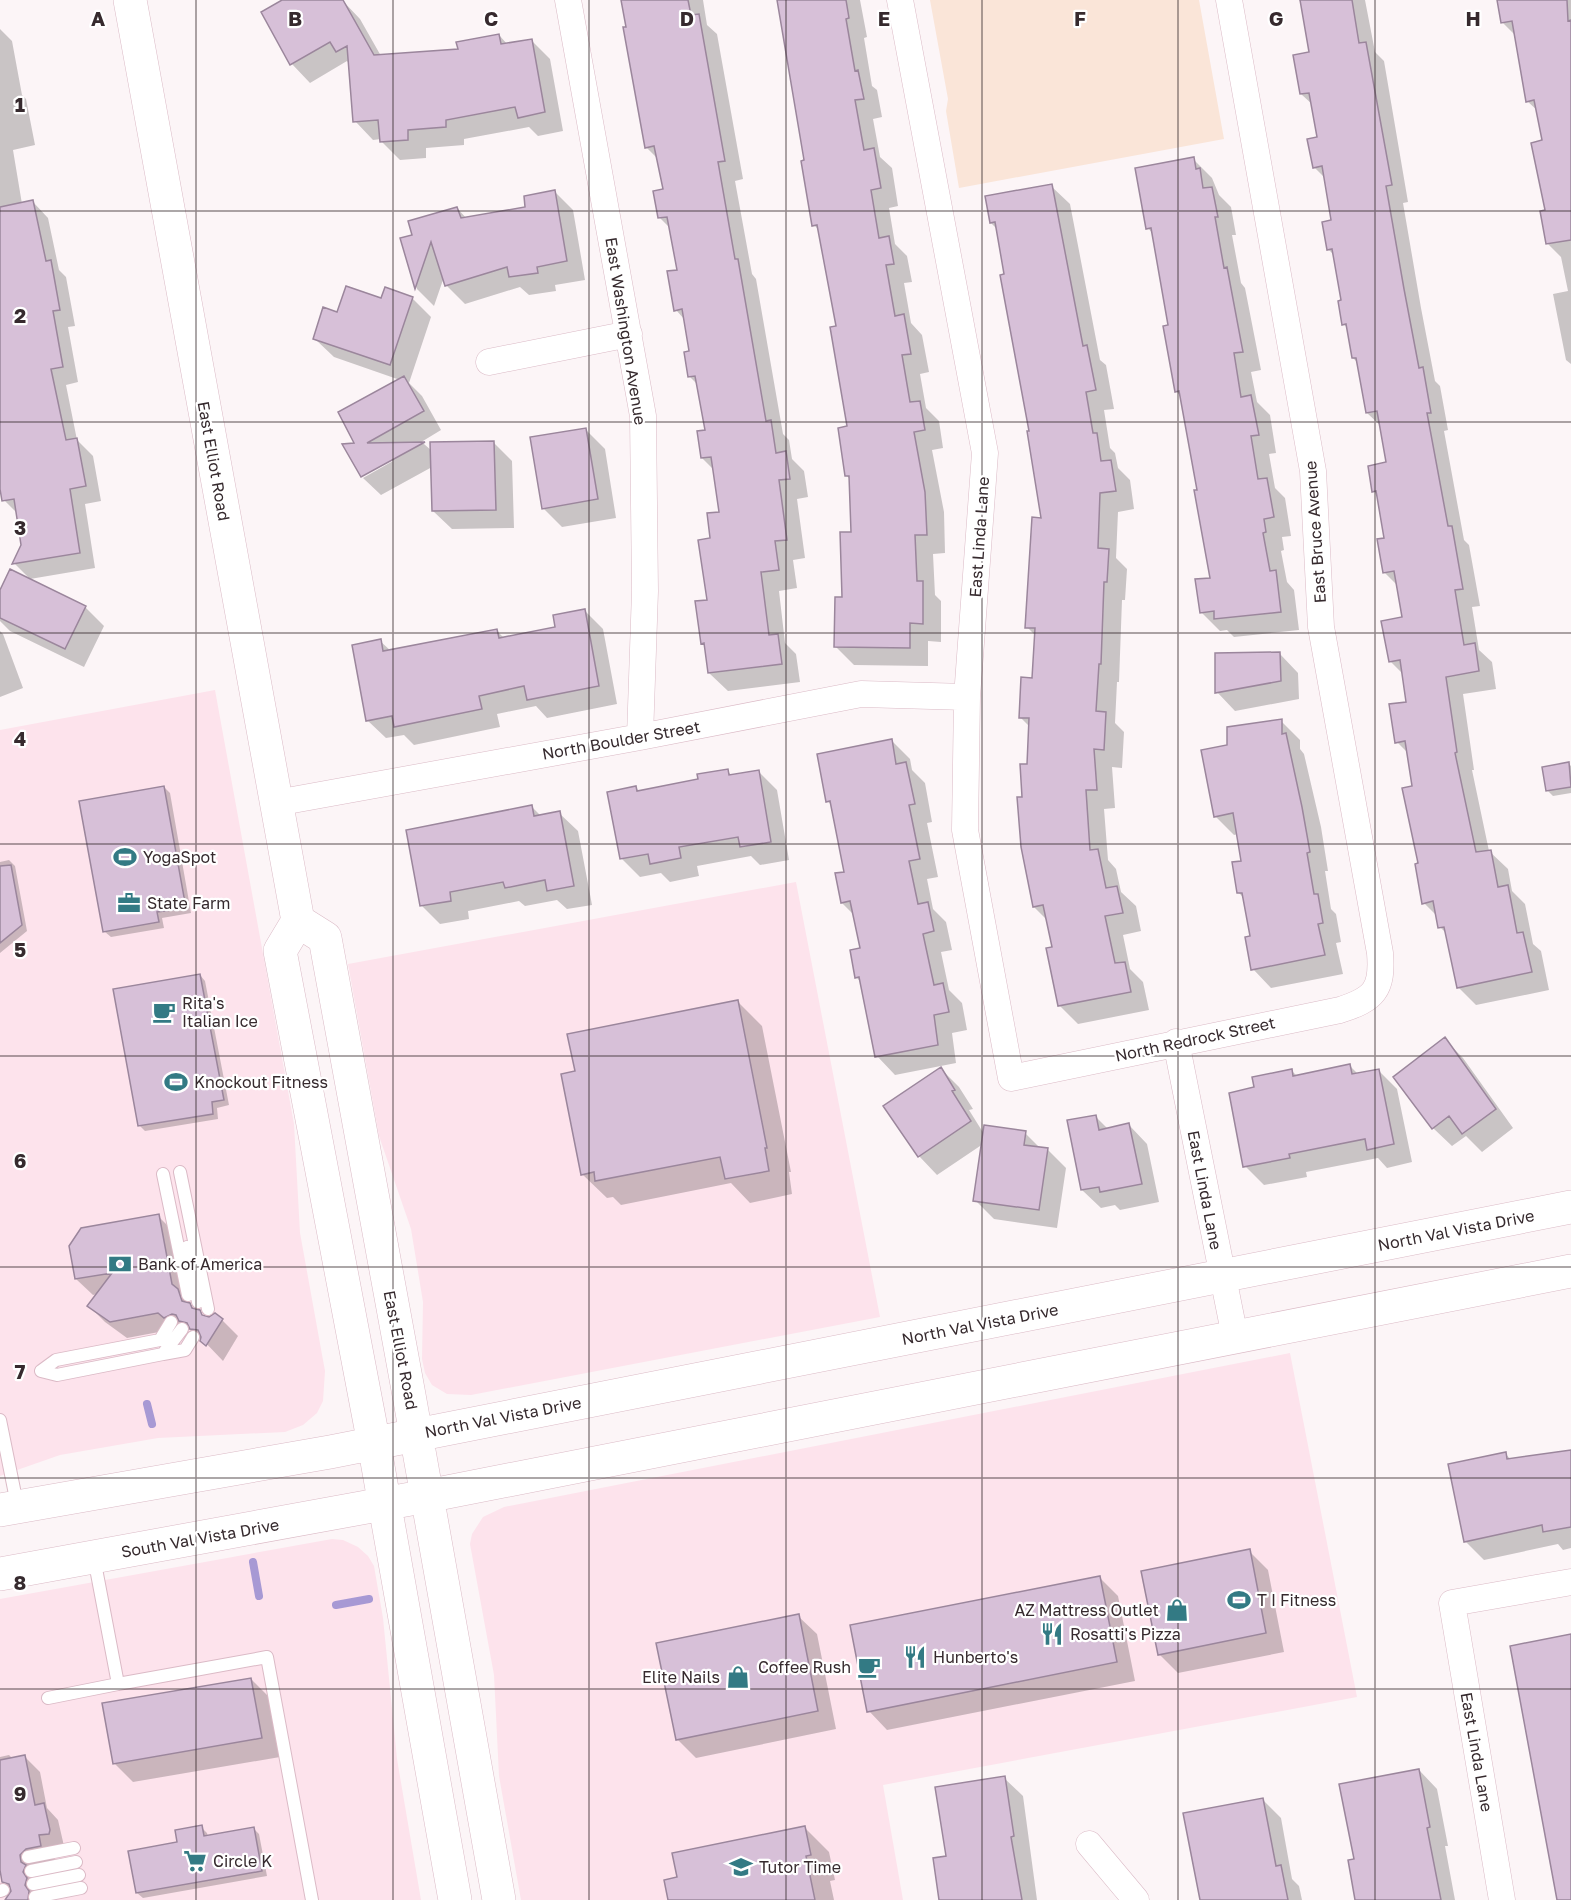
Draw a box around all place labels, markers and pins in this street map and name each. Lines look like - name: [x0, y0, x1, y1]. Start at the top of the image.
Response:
- sports icon: YogaSpot: [112, 844, 138, 870]
- place label: YogaSpot: [143, 847, 217, 867]
- office icon: State Farm: [116, 890, 142, 916]
- place label: State Farm: [147, 893, 231, 913]
- place label: Rita's Italian Ice: [182, 993, 258, 1031]
- cafe icon: Rita's Italian Ice: [151, 999, 177, 1025]
- sports icon: Knockout Fitness: [163, 1069, 189, 1095]
- place label: Knockout Fitness: [194, 1072, 328, 1092]
- bank icon: Bank of America: [107, 1251, 133, 1277]
- place label: Bank of America: [138, 1254, 262, 1274]
- sports icon: T I Fitness: [1226, 1587, 1252, 1613]
- place label: T I Fitness: [1257, 1590, 1336, 1610]
- shop icon: AZ Mattress Outlet: [1164, 1597, 1190, 1623]
- place label: AZ Mattress Outlet: [1015, 1600, 1159, 1620]
- restaurant icon: Rosatti's Pizza: [1039, 1621, 1065, 1647]
- place label: Rosatti's Pizza: [1070, 1624, 1181, 1644]
- restaurant icon: Hunberto's: [902, 1644, 928, 1670]
- place label: Hunberto's: [933, 1647, 1018, 1667]
- cafe icon: Coffee Rush: [856, 1654, 882, 1680]
- place label: Coffee Rush: [758, 1657, 851, 1677]
- shop icon: Elite Nails: [725, 1664, 751, 1690]
- place label: Elite Nails: [642, 1667, 720, 1687]
- supermarket icon: Circle K: [182, 1848, 208, 1874]
- place label: Circle K: [213, 1851, 272, 1871]
- school or university icon: Tutor Time: [728, 1854, 754, 1880]
- place label: Tutor Time: [759, 1857, 841, 1877]

